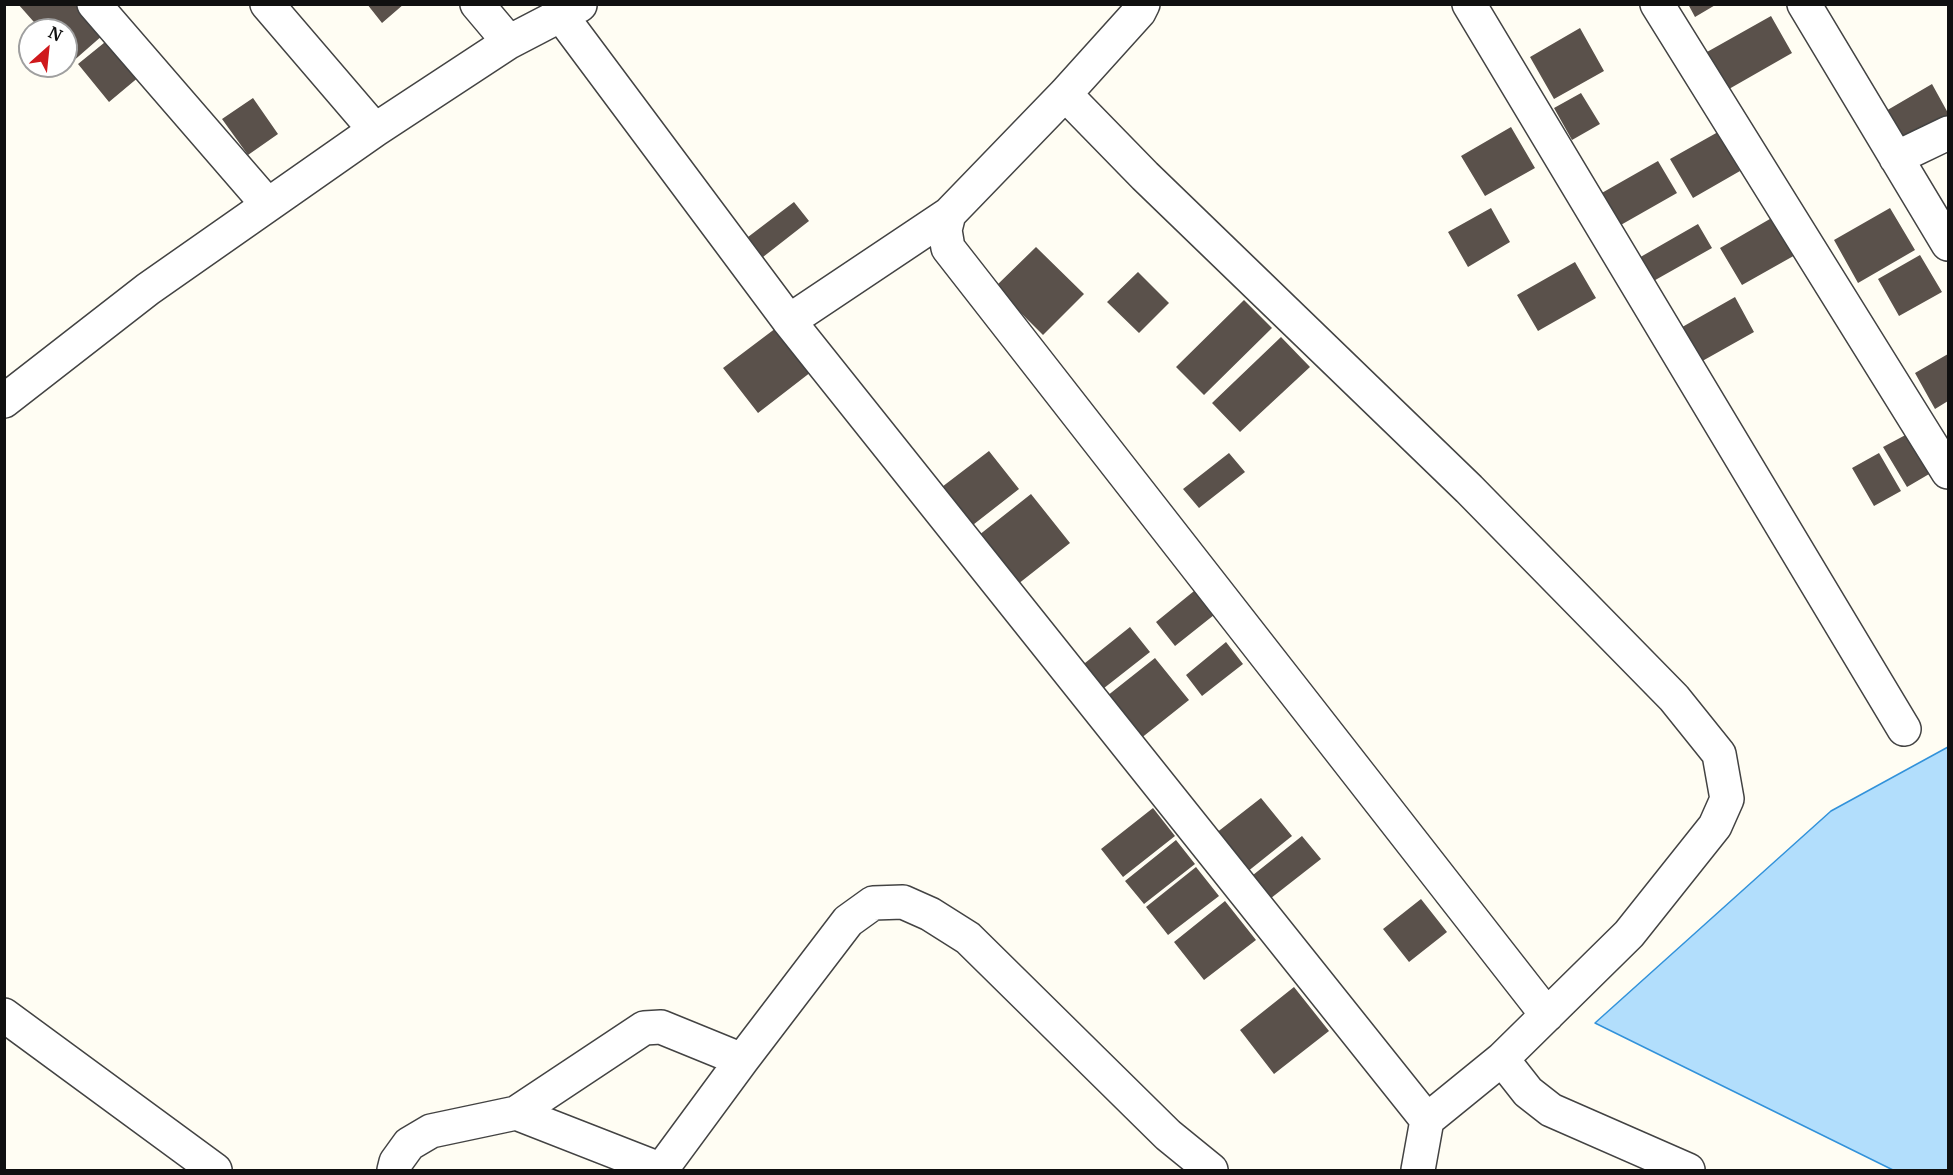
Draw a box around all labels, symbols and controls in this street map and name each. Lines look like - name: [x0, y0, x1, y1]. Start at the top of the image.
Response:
- north arrow: [18, 18, 78, 78]
- text: N: [45, 22, 65, 46]

